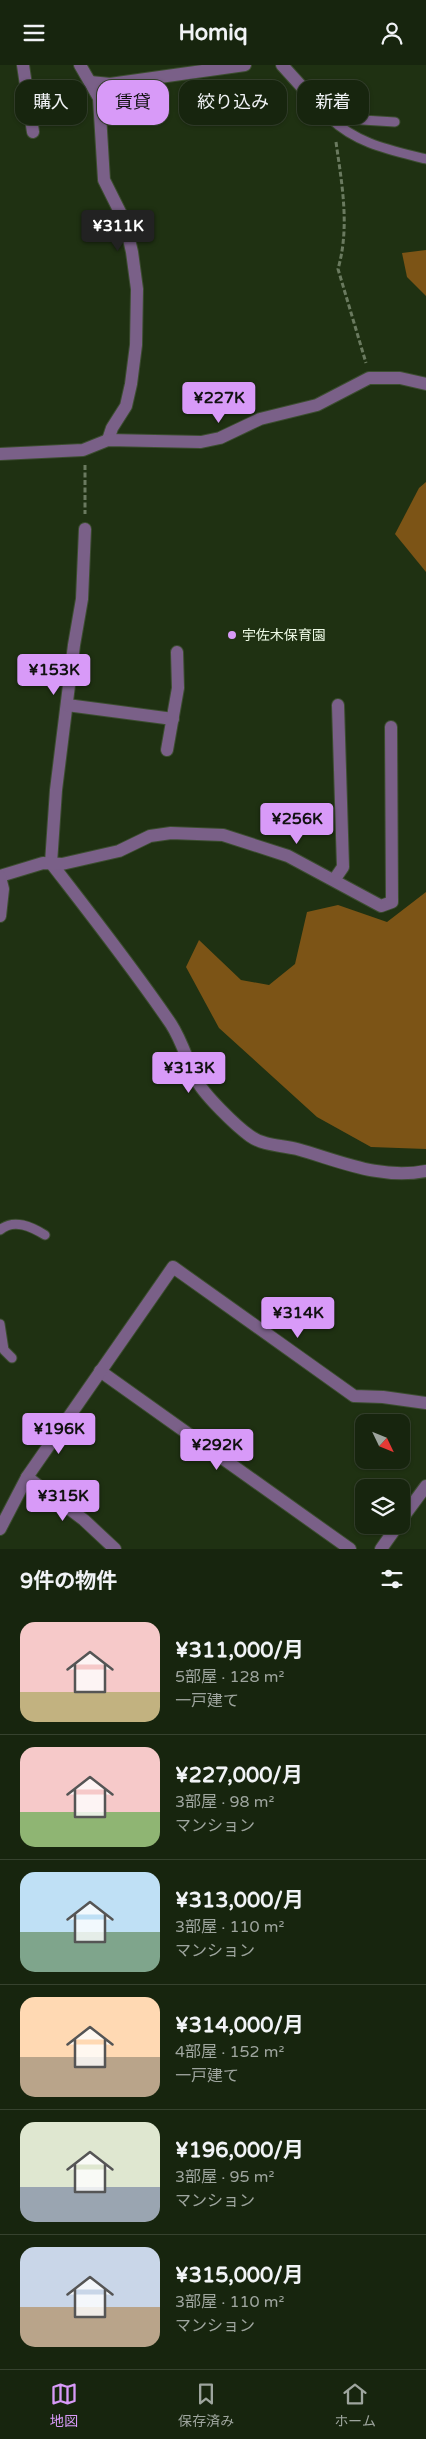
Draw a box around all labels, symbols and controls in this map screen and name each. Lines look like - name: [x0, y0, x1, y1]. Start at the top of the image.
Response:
- icon: menu: [20, 19, 48, 47]
- icon: person: [378, 19, 406, 47]
- text: Homiq: [178, 20, 248, 46]
- chip: 購入: [15, 80, 87, 125]
- chip: 賃貸: [97, 80, 169, 125]
- chip: 絞り込み: [179, 80, 287, 125]
- chip: 新着: [297, 80, 369, 125]
- pin: ¥311K: [83, 209, 153, 252]
- text: ¥311K: [92, 216, 144, 236]
- pin: ¥227K: [184, 381, 254, 424]
- text: ¥227K: [193, 388, 245, 408]
- place label: 宇佐木保育園: [242, 627, 326, 644]
- marker: 宇佐木保育園: [226, 629, 238, 641]
- pin: ¥153K: [19, 653, 89, 696]
- text: ¥153K: [28, 660, 80, 680]
- pin: ¥256K: [262, 803, 332, 845]
- text: ¥256K: [271, 809, 323, 829]
- pin: ¥313K: [154, 1051, 224, 1094]
- text: ¥313K: [163, 1058, 215, 1078]
- pin: ¥314K: [263, 1297, 333, 1339]
- text: ¥314K: [272, 1303, 324, 1323]
- pin: ¥196K: [24, 1413, 94, 1455]
- north arrow: [355, 1414, 410, 1469]
- map controls: [355, 1414, 410, 1534]
- text: ¥196K: [33, 1419, 85, 1439]
- pin: ¥292K: [182, 1429, 252, 1471]
- text: ¥292K: [191, 1435, 243, 1455]
- pin: ¥315K: [28, 1479, 98, 1522]
- button: layers: [355, 1479, 410, 1534]
- text: ¥315K: [37, 1486, 89, 1506]
- icon: filters: [378, 1565, 406, 1593]
- text: 9件の物件: [20, 1569, 117, 1594]
- text: ¥311,000/月: [175, 1638, 304, 1663]
- icon: home: [60, 1642, 120, 1702]
- text: 5部屋 · 128 m²: [175, 1667, 284, 1687]
- text: 一戸建て: [175, 1691, 239, 1711]
- text: ¥227,000/月: [175, 1763, 303, 1788]
- icon: home: [60, 1767, 120, 1827]
- text: 3部屋 · 98 m²: [175, 1792, 274, 1812]
- text: マンション: [175, 1816, 255, 1836]
- text: ¥313,000/月: [175, 1888, 304, 1913]
- icon: home: [60, 1892, 120, 1952]
- text: 3部屋 · 110 m²: [175, 1917, 284, 1937]
- text: マンション: [175, 1941, 255, 1961]
- text: ¥314,000/月: [175, 2013, 304, 2038]
- icon: home: [60, 2017, 120, 2077]
- text: 4部屋 · 152 m²: [175, 2042, 284, 2062]
- text: 一戸建て: [175, 2066, 239, 2086]
- text: ¥196,000/月: [175, 2138, 304, 2163]
- icon: home: [60, 2142, 120, 2202]
- text: 3部屋 · 95 m²: [175, 2167, 274, 2187]
- text: マンション: [175, 2191, 255, 2211]
- text: ¥315,000/月: [175, 2263, 304, 2288]
- icon: home: [60, 2267, 120, 2327]
- text: 3部屋 · 110 m²: [175, 2292, 284, 2312]
- text: マンション: [175, 2316, 255, 2336]
- tab: 地図: [50, 2380, 78, 2430]
- tab: 保存済み: [178, 2380, 234, 2430]
- tab: ホーム: [334, 2380, 376, 2430]

